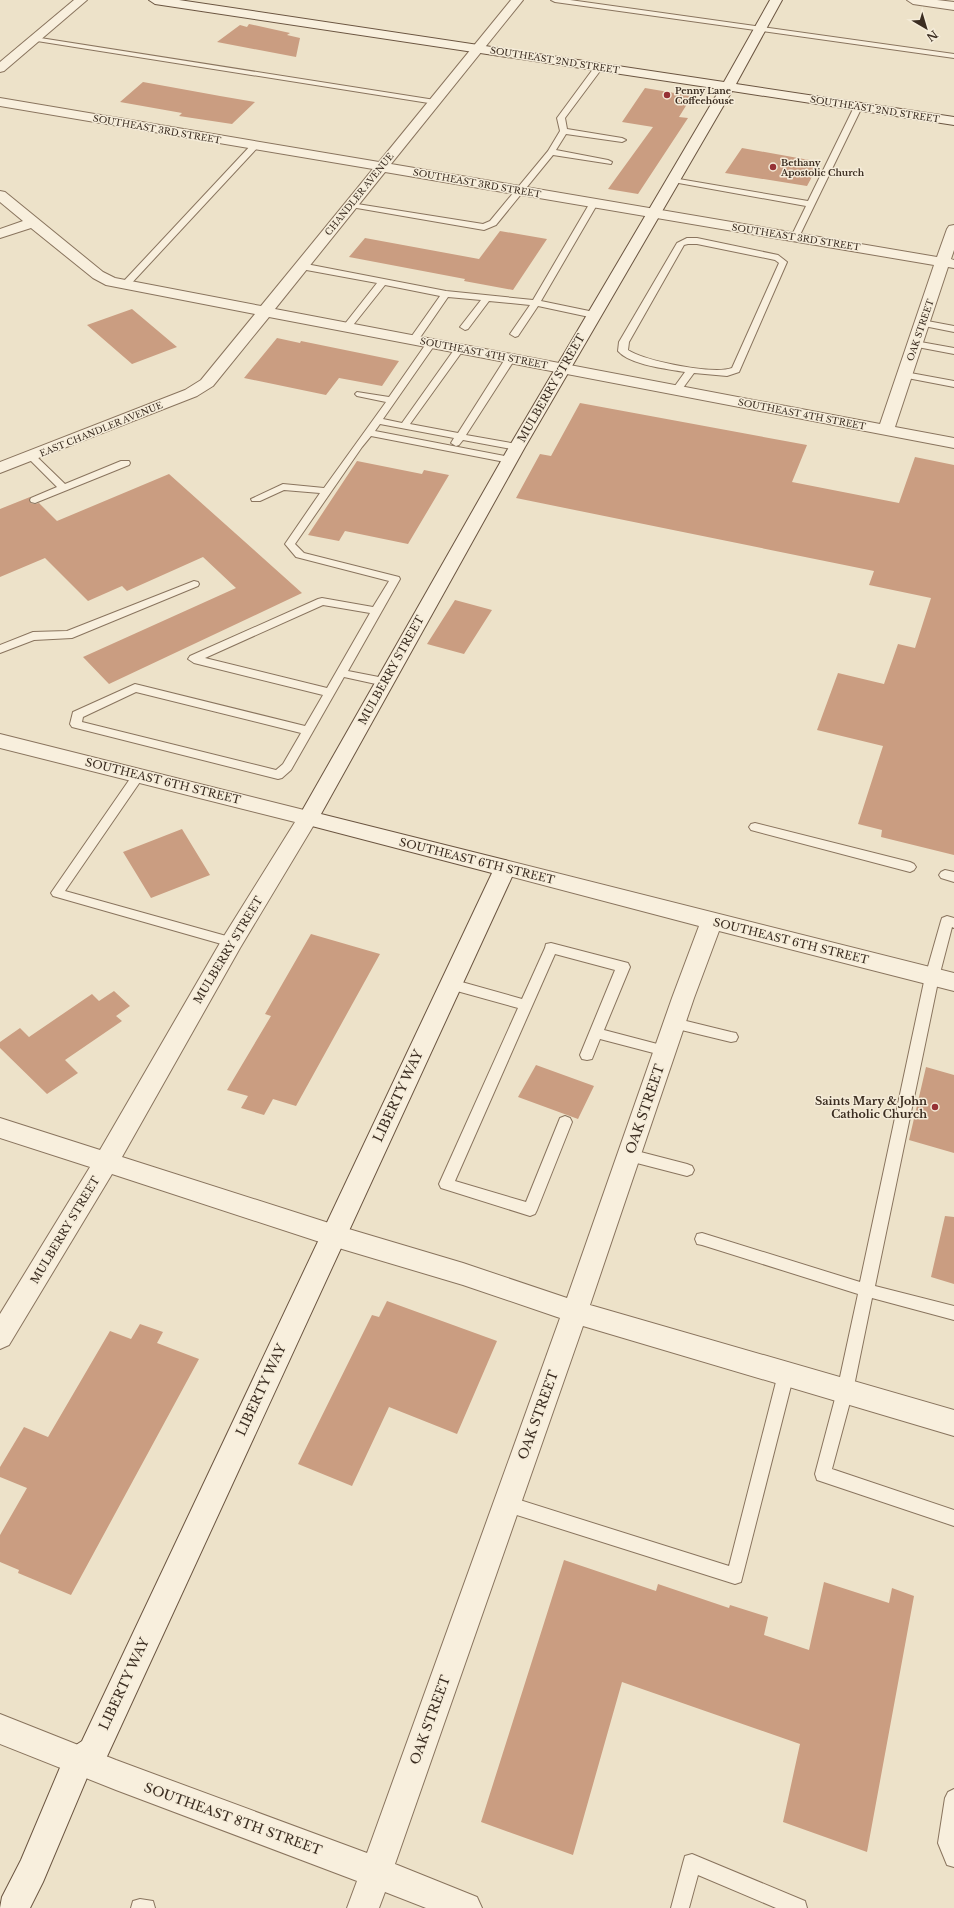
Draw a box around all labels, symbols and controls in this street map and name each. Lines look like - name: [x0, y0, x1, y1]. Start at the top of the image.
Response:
- north arrow: [906, 8, 946, 48]
- text: N: [923, 27, 941, 45]
- street label: SOUTHEAST 2ND STREET: [490, 44, 621, 76]
- place label: Penny Lane Coffeehouse: [675, 85, 734, 106]
- marker: Penny Lane Coffeehouse: [662, 90, 672, 100]
- street label: SOUTHEAST 2ND STREET: [810, 93, 941, 125]
- street label: SOUTHEAST 3RD STREET: [92, 112, 223, 146]
- street label: CHANDLER AVENUE: [322, 150, 396, 237]
- place label: Bethany Apostolic Church: [780, 157, 865, 178]
- marker: Bethany Apostolic Church: [768, 162, 778, 172]
- street label: SOUTHEAST 3RD STREET: [412, 166, 543, 200]
- street label: SOUTHEAST 3RD STREET: [731, 221, 862, 253]
- street label: OAK STREET: [904, 297, 936, 362]
- street label: MULBERRY STREET: [514, 331, 588, 445]
- street label: SOUTHEAST 4TH STREET: [419, 335, 550, 371]
- street label: SOUTHEAST 4TH STREET: [737, 396, 868, 432]
- street label: EAST CHANDLER AVENUE: [38, 399, 164, 459]
- street label: MULBERRY STREET: [355, 613, 427, 727]
- street label: SOUTHEAST 6TH STREET: [84, 755, 242, 807]
- street label: SOUTHEAST 6TH STREET: [398, 835, 556, 887]
- street label: MULBERRY STREET: [190, 894, 266, 1006]
- street label: SOUTHEAST 6TH STREET: [712, 915, 870, 967]
- street label: LIBERTY WAY: [369, 1047, 427, 1145]
- street label: OAK STREET: [622, 1061, 668, 1156]
- place label: Saints Mary & John Catholic Church: [815, 1094, 927, 1121]
- marker: Saints Mary & John Catholic Church: [930, 1102, 940, 1112]
- street label: MULBERRY STREET: [27, 1174, 103, 1286]
- street label: LIBERTY WAY: [232, 1341, 290, 1439]
- street label: OAK STREET: [514, 1368, 562, 1462]
- street label: LIBERTY WAY: [95, 1635, 153, 1733]
- street label: OAK STREET: [406, 1673, 454, 1767]
- street label: SOUTHEAST 8TH STREET: [142, 1779, 325, 1859]

